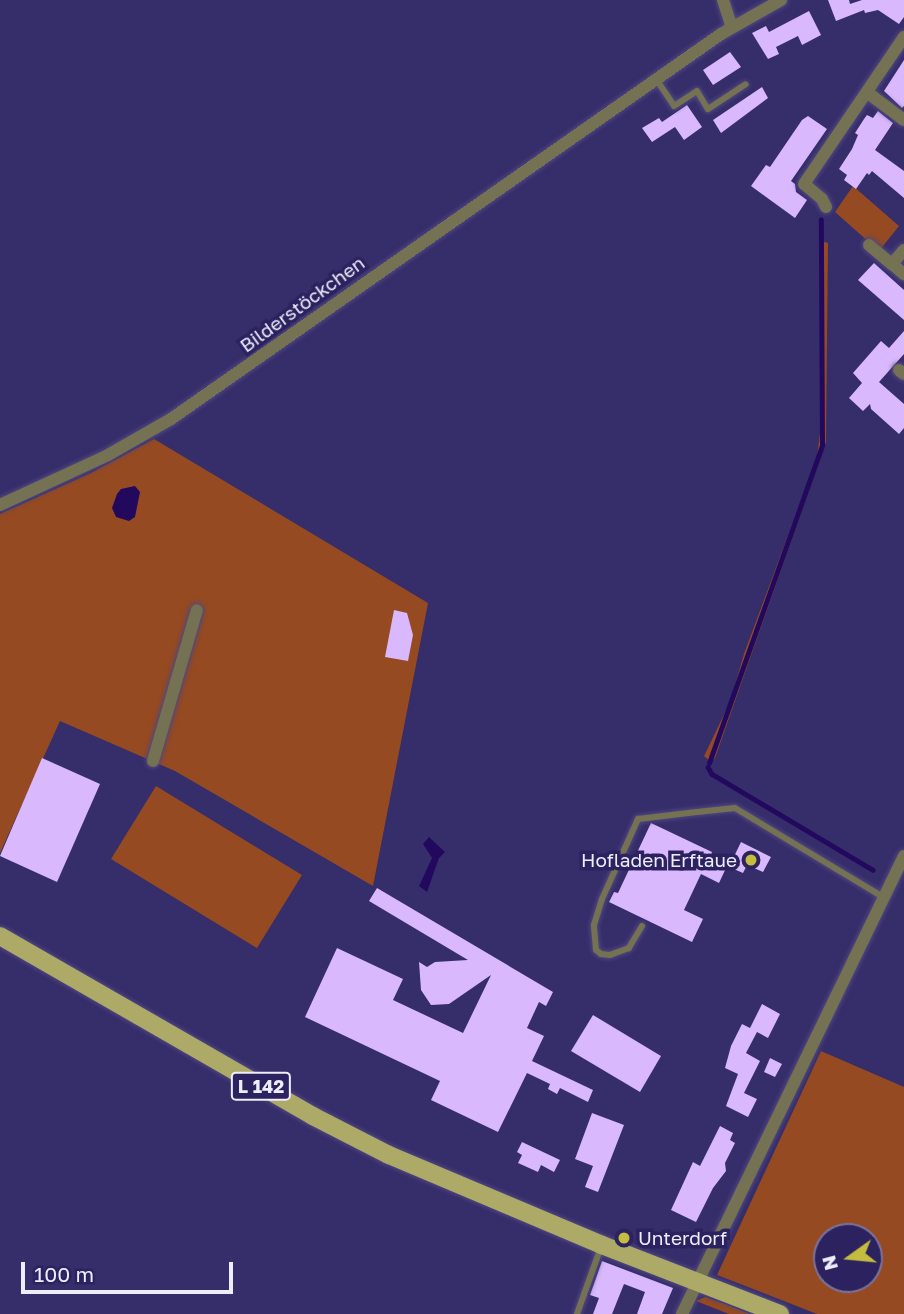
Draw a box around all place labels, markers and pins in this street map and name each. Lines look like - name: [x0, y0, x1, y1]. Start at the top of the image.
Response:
- place label: Hofladen Erftaue: [581, 849, 737, 871]
- marker: Hofladen Erftaue: [743, 852, 759, 868]
- place label: Unterdorf: [638, 1227, 727, 1249]
- marker: Unterdorf: [616, 1230, 632, 1246]

